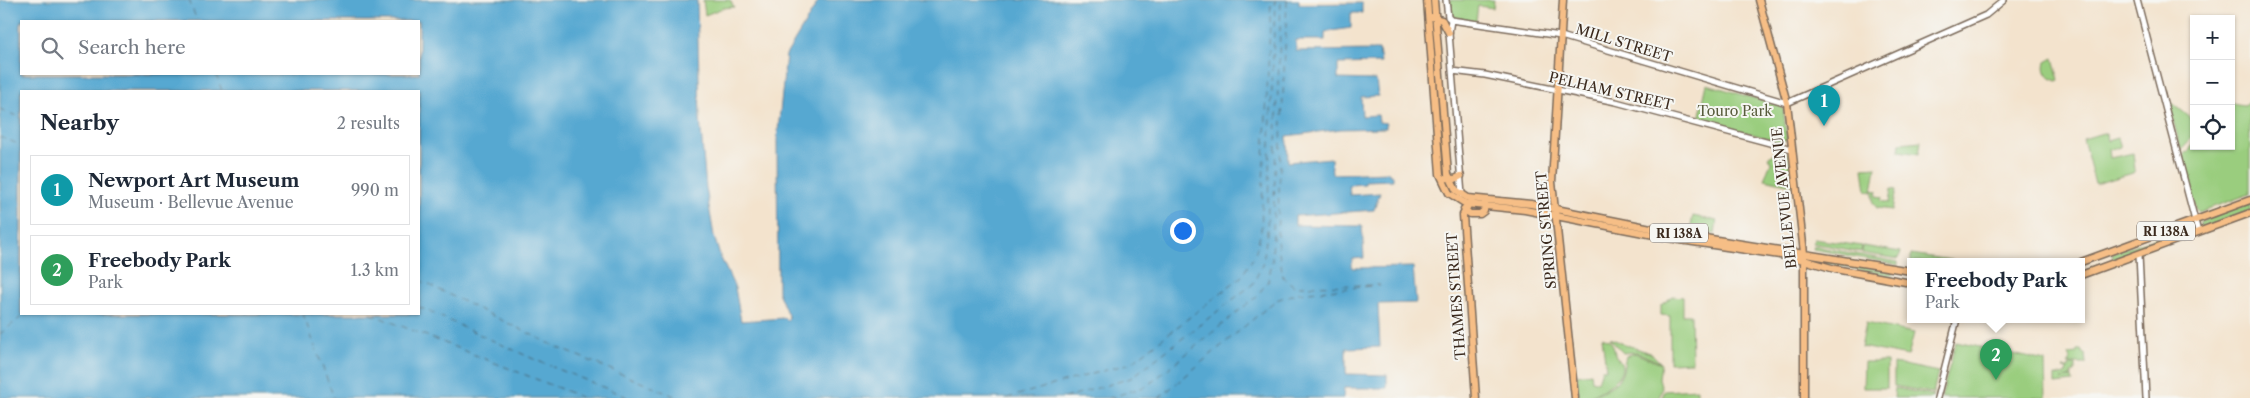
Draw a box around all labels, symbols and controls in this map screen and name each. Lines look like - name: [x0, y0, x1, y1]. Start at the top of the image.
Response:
- map controls: [2190, 15, 2235, 150]
- button: +: [2190, 15, 2235, 60]
- search box: [20, 20, 420, 75]
- street label: MILL STREET: [1574, 20, 1675, 66]
- icon: search: [38, 34, 66, 62]
- text: Search here: [78, 36, 186, 59]
- button: −: [2190, 60, 2235, 105]
- street label: PELHAM STREET: [1547, 68, 1675, 114]
- pin: 1: [1808, 85, 1840, 126]
- park label: Touro Park: [1698, 102, 1773, 120]
- button: locate: [2190, 105, 2235, 150]
- text: Nearby: [40, 110, 119, 135]
- text: 2 results: [337, 113, 400, 133]
- street label: BELLEVUE AVENUE: [1768, 126, 1800, 270]
- text: Newport Art Museum: [88, 169, 299, 192]
- street label: SPRING STREET: [1532, 170, 1560, 290]
- text: 1: [53, 180, 61, 200]
- text: 990 m: [351, 180, 399, 200]
- text: Museum · Bellevue Avenue: [88, 192, 294, 212]
- your location: [1170, 218, 1196, 244]
- road number: RI 138A: [2137, 222, 2195, 240]
- road number: RI 138A: [1650, 224, 1708, 242]
- street label: THAMES STREET: [1443, 231, 1469, 360]
- text: Freebody Park: [88, 249, 231, 272]
- popup: [1907, 258, 2085, 323]
- text: 2: [52, 260, 62, 280]
- text: 1.3 km: [351, 260, 399, 280]
- text: Freebody Park: [1925, 269, 2067, 292]
- text: Park: [88, 272, 123, 292]
- text: Park: [1925, 292, 1959, 312]
- pin: 2: [1980, 339, 2012, 380]

